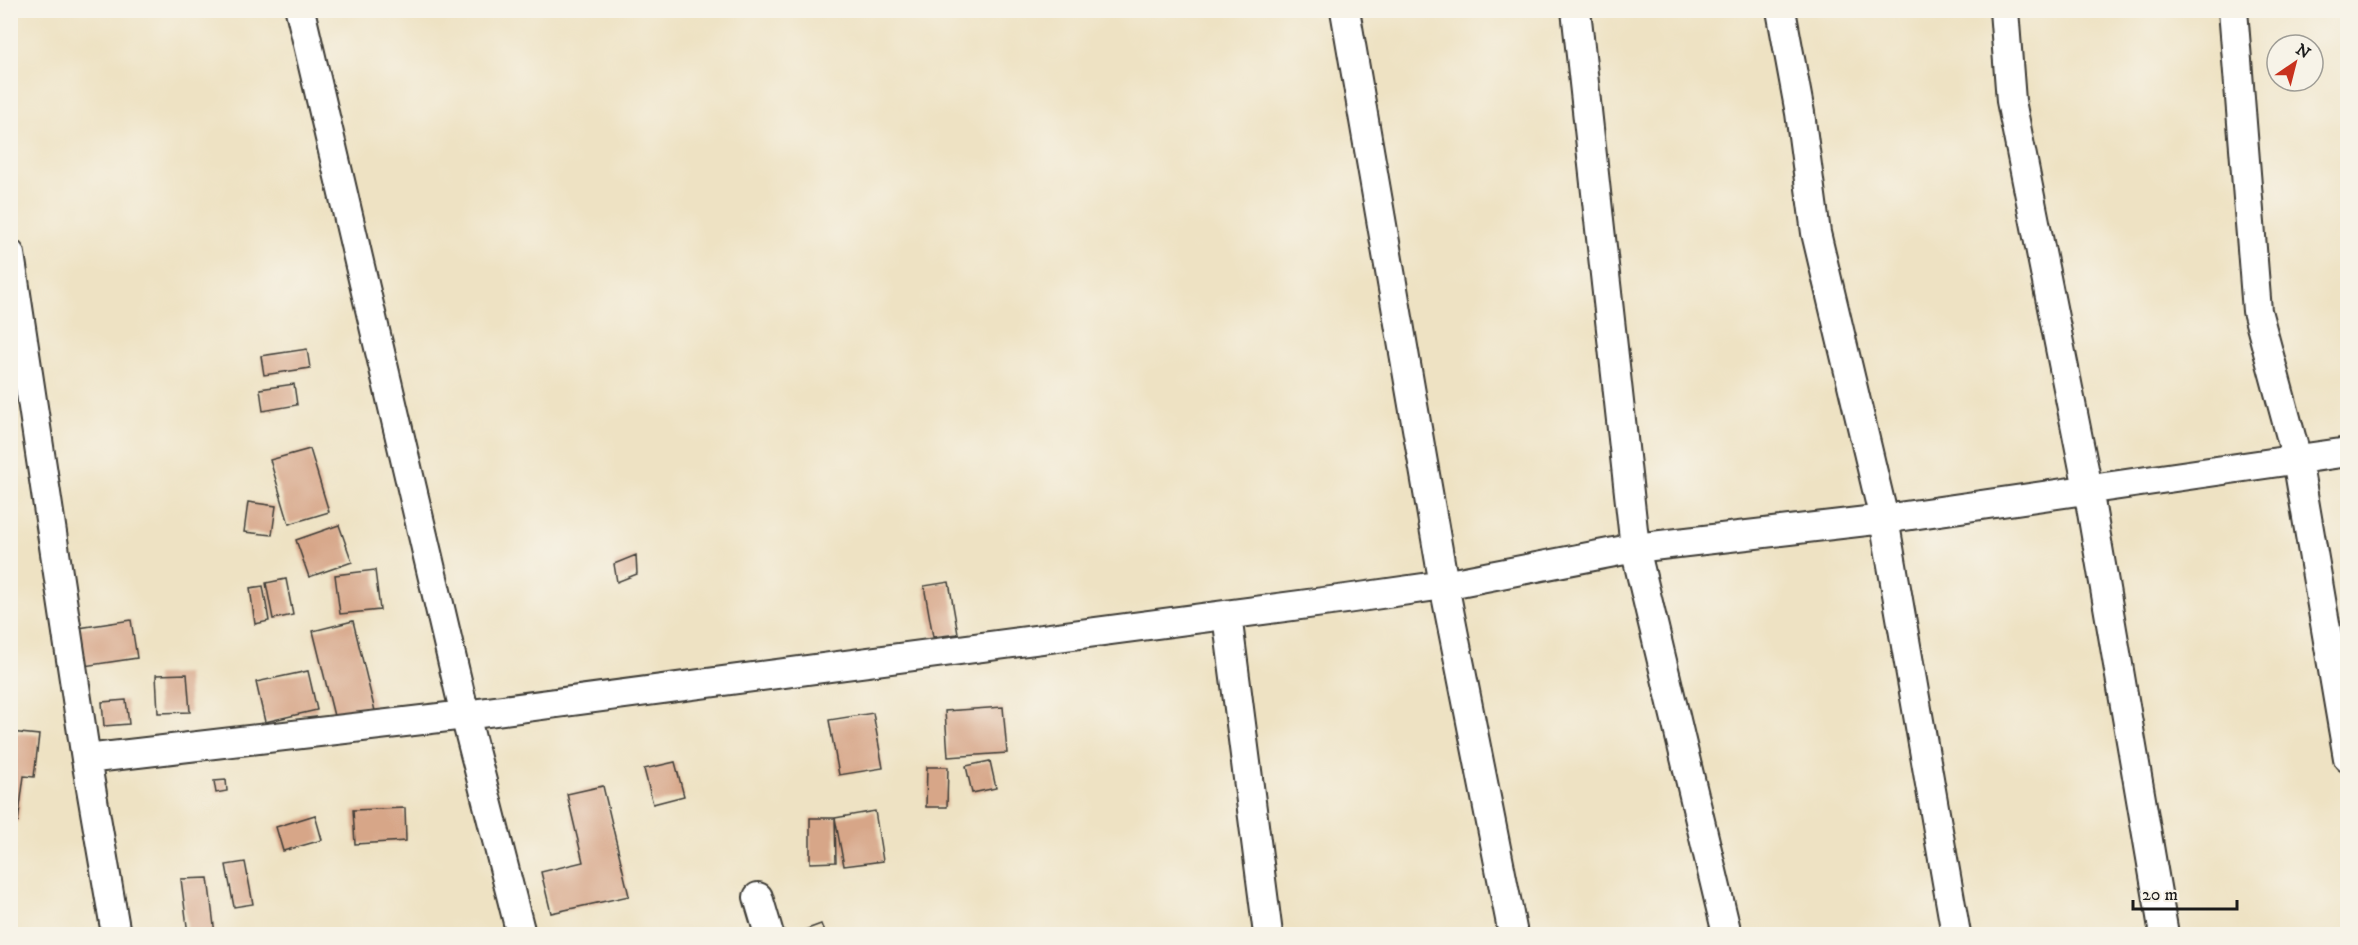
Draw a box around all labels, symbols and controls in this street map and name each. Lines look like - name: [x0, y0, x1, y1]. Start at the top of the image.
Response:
- north arrow: [2265, 33, 2325, 93]
- text: N: [2292, 40, 2314, 63]
- scale bar: [2133, 873, 2236, 911]
- text: 20 m: [2142, 884, 2178, 906]

